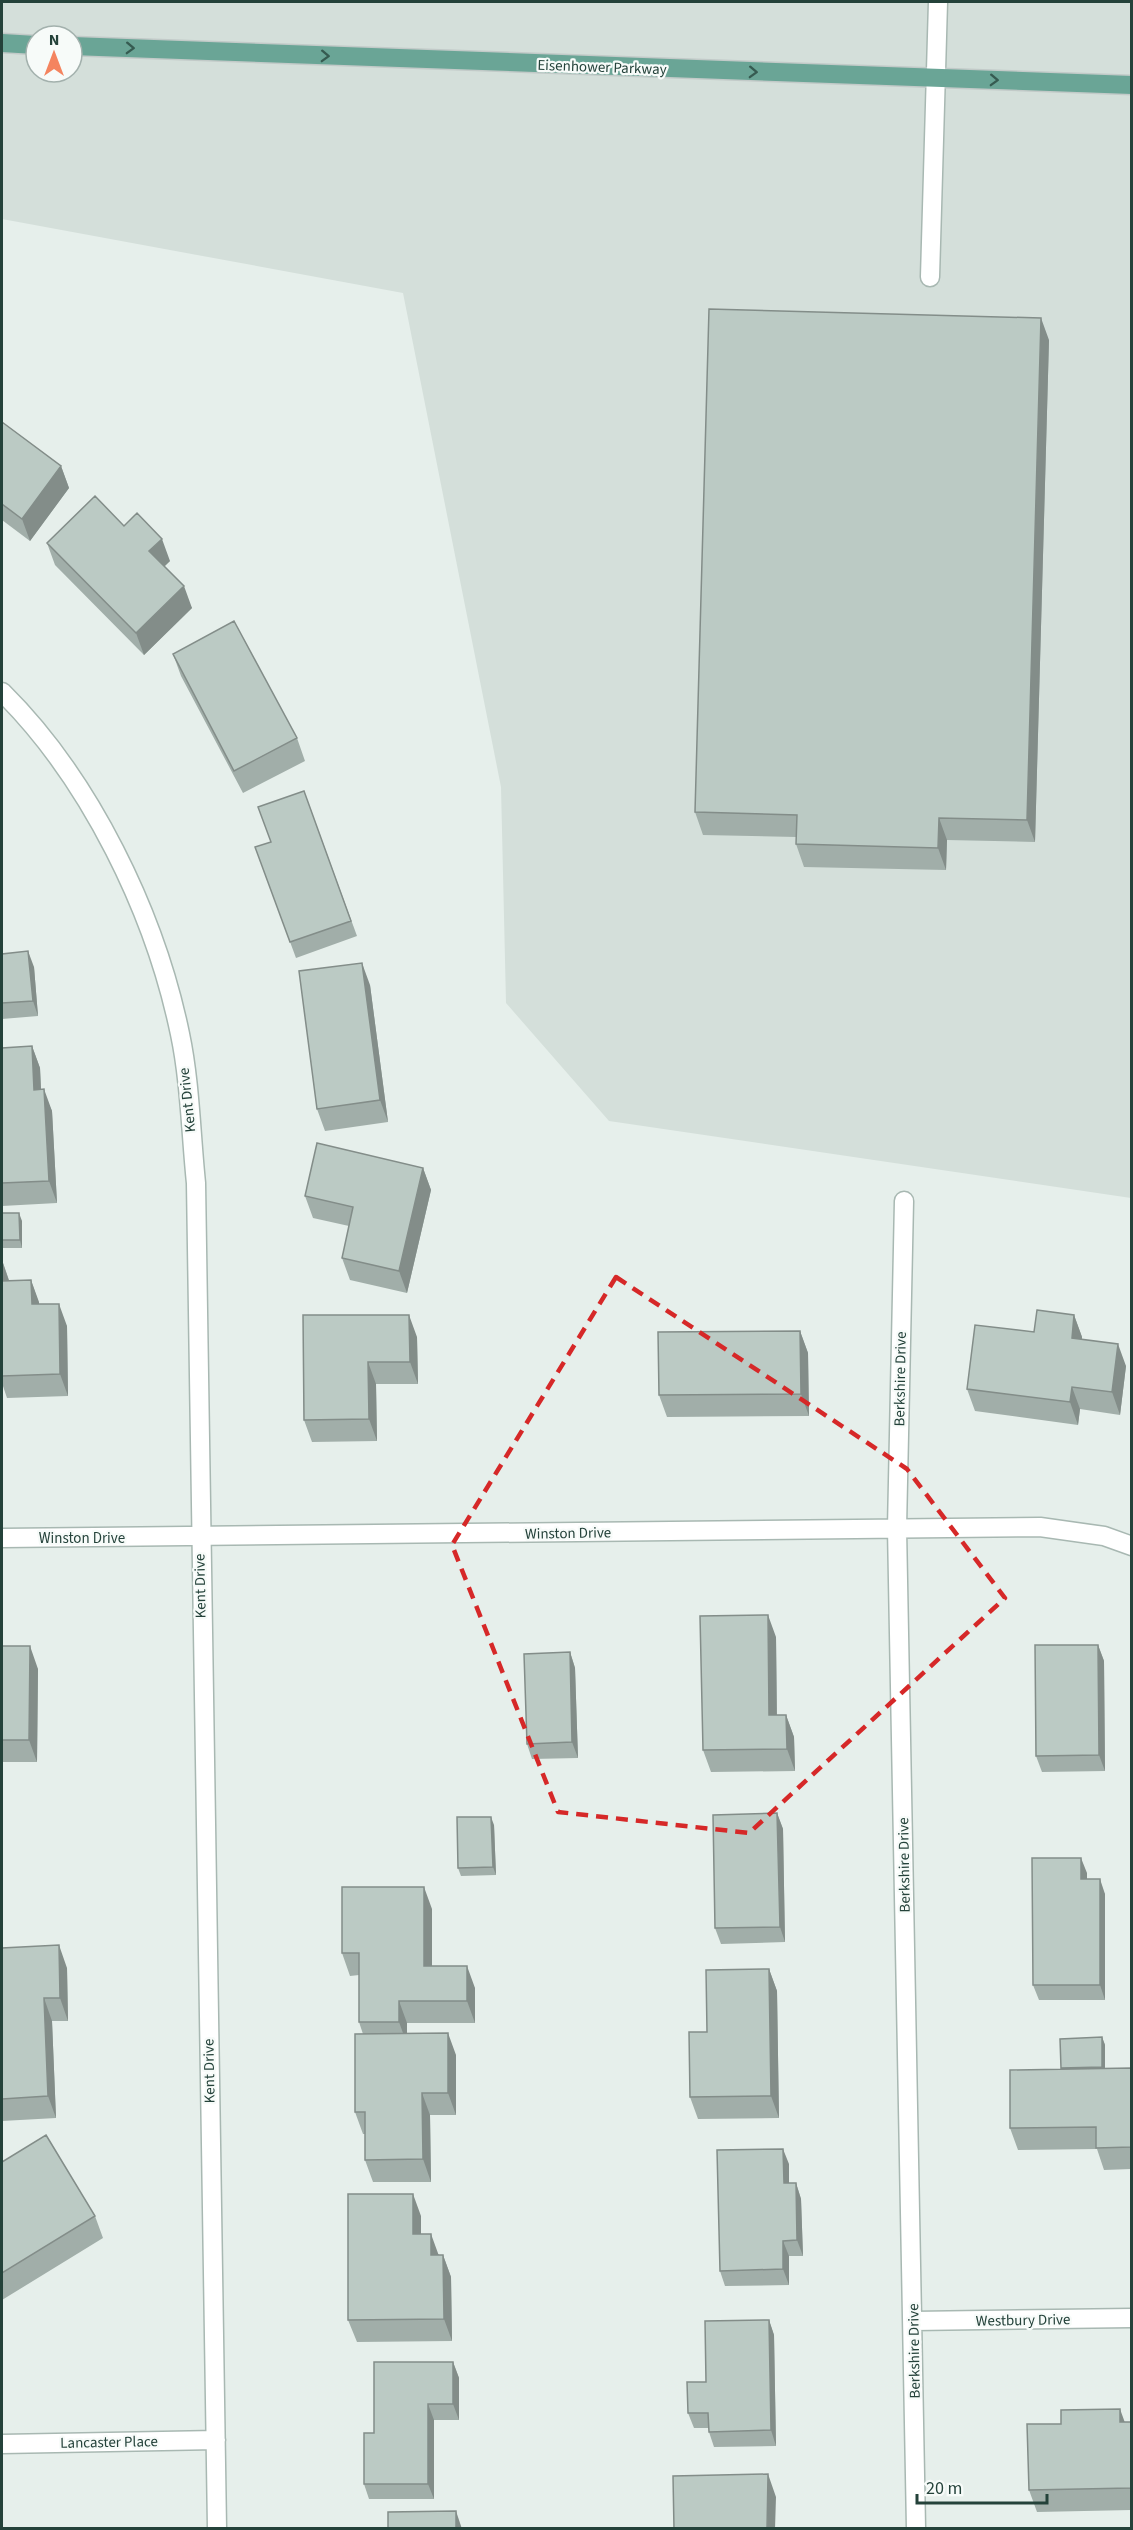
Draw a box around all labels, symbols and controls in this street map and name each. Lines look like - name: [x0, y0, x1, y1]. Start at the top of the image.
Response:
- north arrow: [24, 24, 84, 84]
- text: N: [49, 29, 59, 51]
- one-way arrow: [126, 42, 135, 55]
- one-way arrow: [321, 50, 330, 62]
- street label: Eisenhower Parkway: [537, 55, 667, 80]
- one-way arrow: [748, 66, 757, 79]
- one-way arrow: [990, 73, 999, 86]
- street label: Kent Drive: [174, 1067, 201, 1133]
- street label: Berkshire Drive: [889, 1331, 912, 1427]
- street label: Winston Drive: [525, 1522, 611, 1545]
- street label: Winston Drive: [39, 1528, 125, 1549]
- street label: Kent Drive: [189, 1553, 212, 1619]
- street label: Berkshire Drive: [893, 1817, 916, 1913]
- street label: Kent Drive: [198, 2038, 221, 2104]
- street label: Berkshire Drive: [903, 2303, 926, 2399]
- street label: Westbury Drive: [975, 2309, 1071, 2332]
- street label: Lancaster Place: [60, 2431, 158, 2454]
- scale bar: [917, 2467, 1048, 2505]
- text: 20 m: [926, 2476, 962, 2501]

